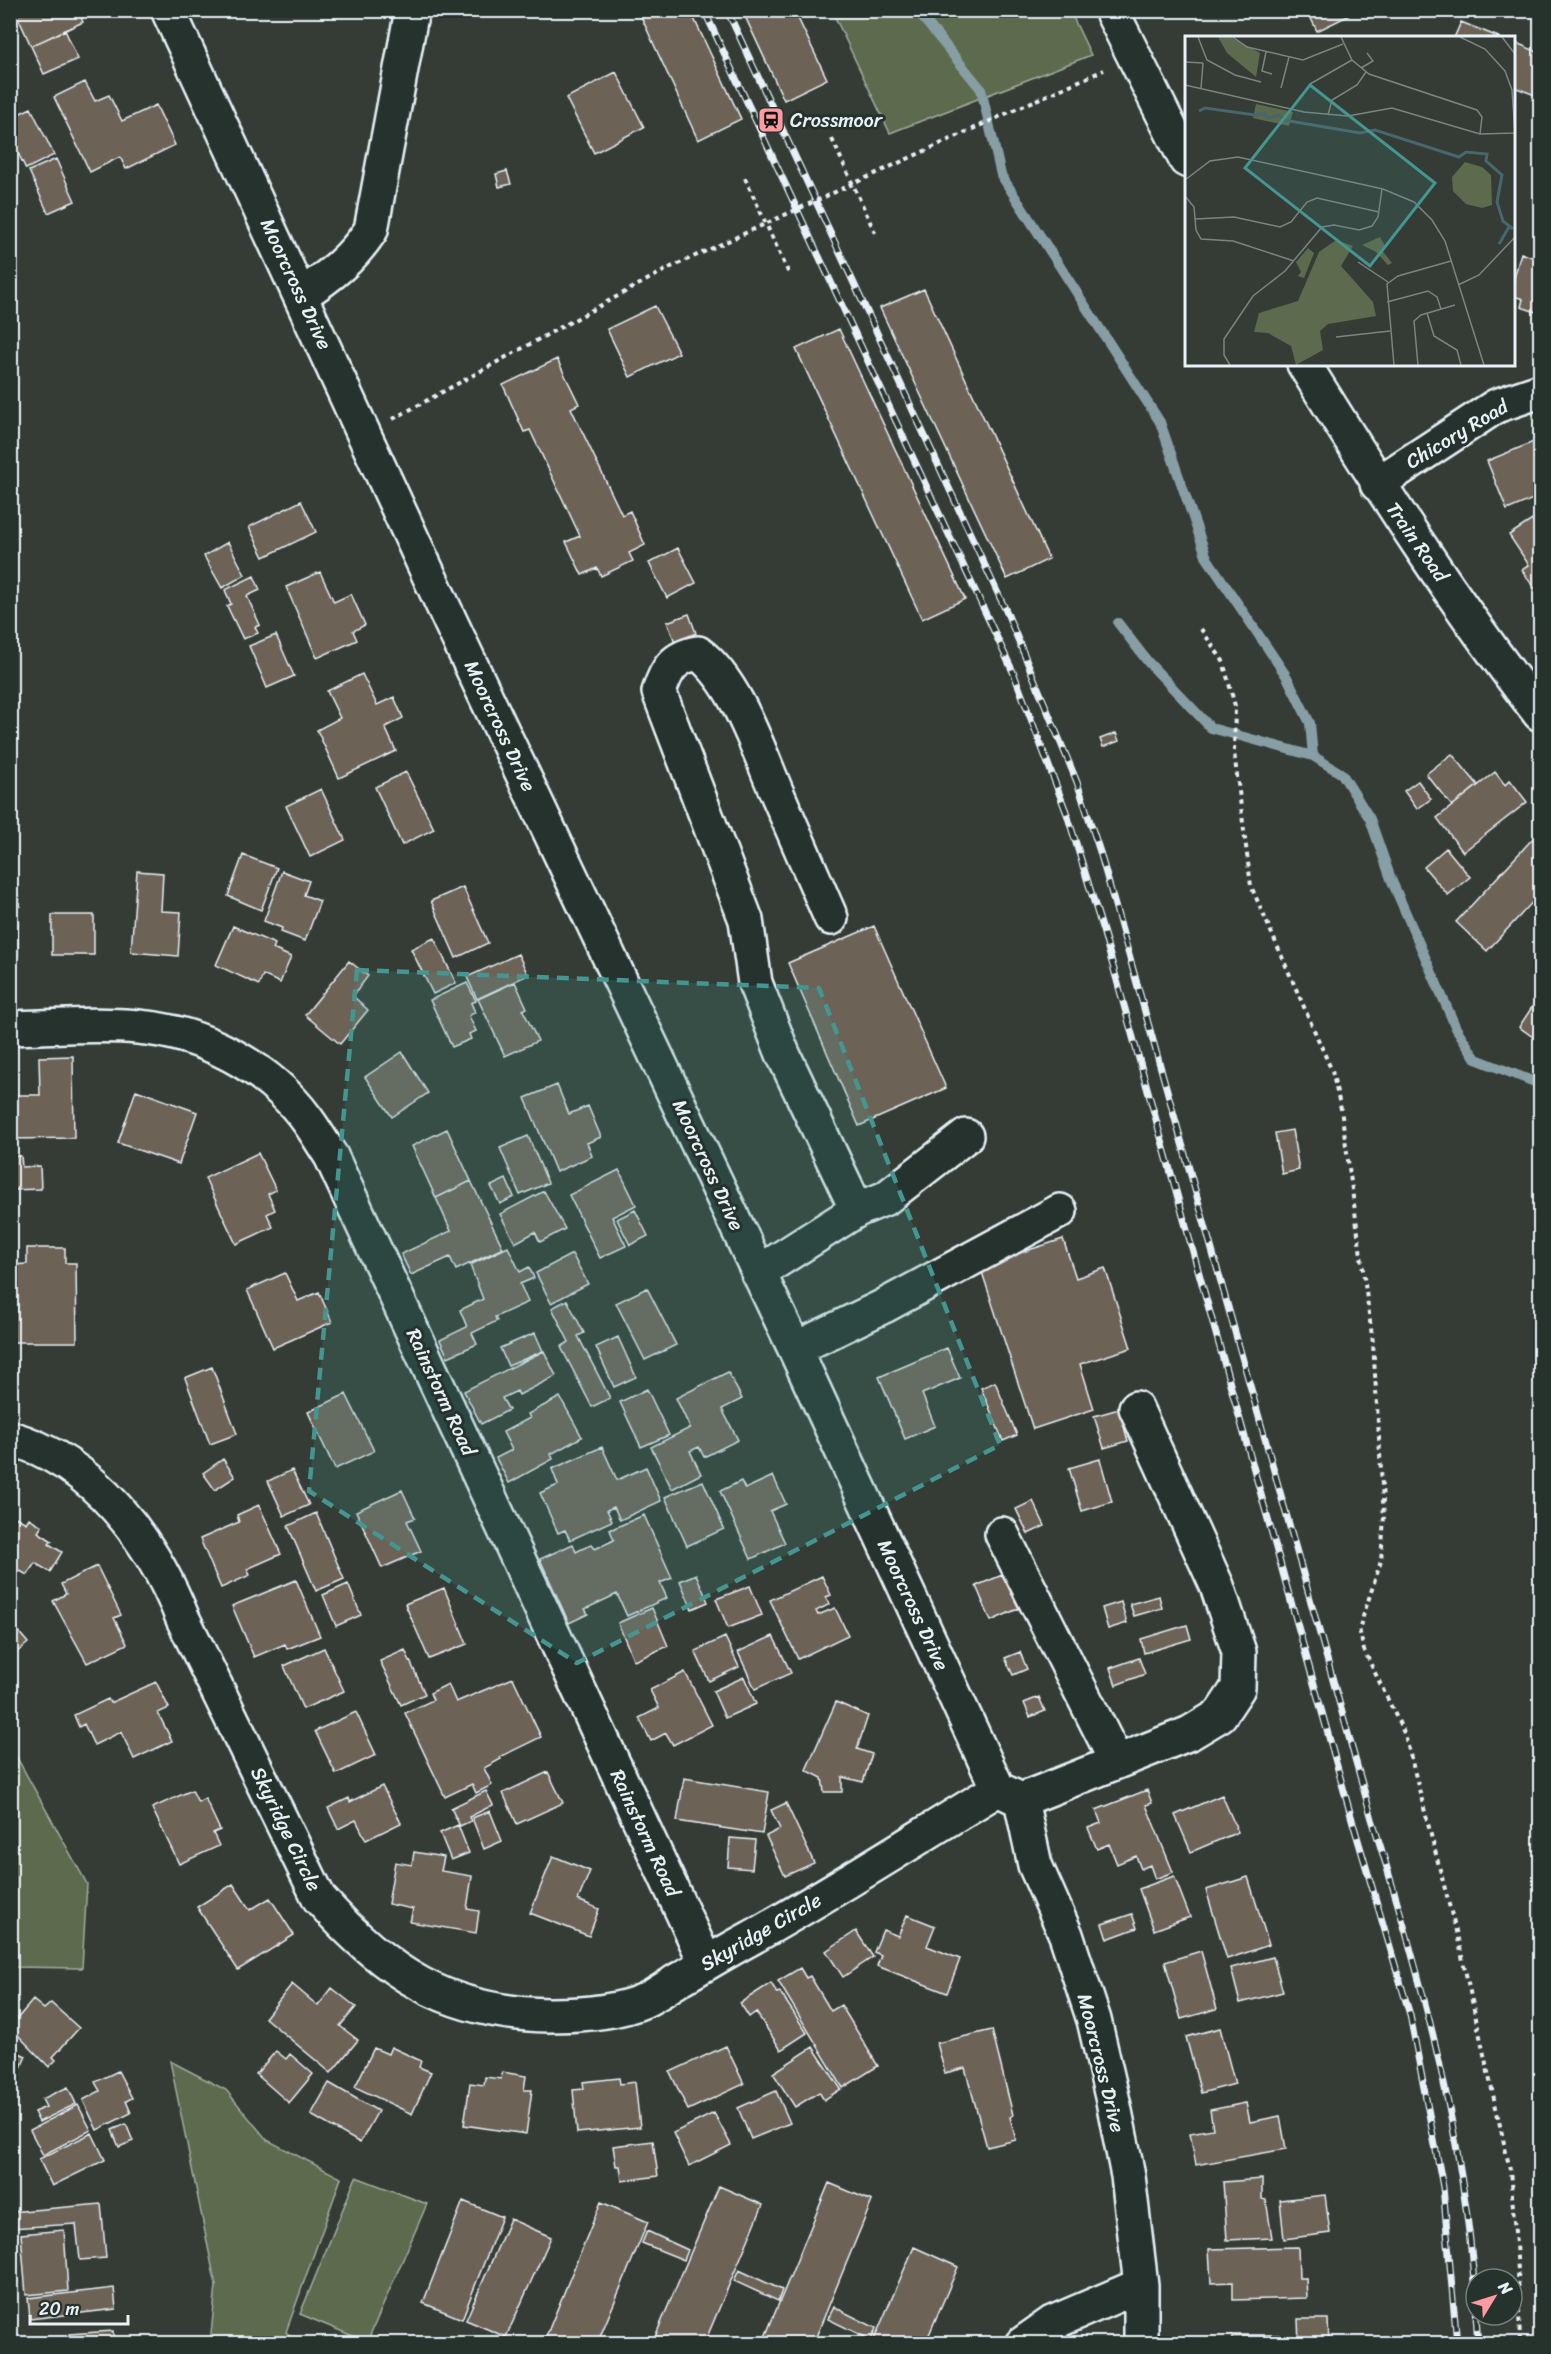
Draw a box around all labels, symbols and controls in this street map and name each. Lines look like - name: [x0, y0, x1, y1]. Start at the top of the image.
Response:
- inset map: [1185, 36, 1515, 366]
- place label: Crossmoor: [790, 103, 884, 138]
- station icon: Crossmoor: [756, 105, 786, 135]
- street label: Moorcross Drive: [250, 212, 342, 356]
- street label: Chicory Road: [1399, 389, 1517, 479]
- street label: Train Road: [1376, 494, 1458, 591]
- street label: Moorcross Drive: [454, 654, 546, 798]
- street label: Moorcross Drive: [662, 1093, 754, 1237]
- street label: Rainstorm Road: [396, 1322, 486, 1463]
- street label: Moorcross Drive: [867, 1533, 959, 1677]
- street label: Skyridge Circle: [241, 1760, 331, 1898]
- street label: Rainstorm Road: [600, 1763, 690, 1904]
- street label: Skyridge Circle: [694, 1883, 828, 1981]
- street label: Moorcross Drive: [1067, 1990, 1135, 2136]
- north arrow: [1464, 2267, 1524, 2327]
- text: N: [1490, 2274, 1521, 2302]
- scale bar: [30, 2288, 128, 2326]
- text: 20 m: [39, 2293, 79, 2325]

